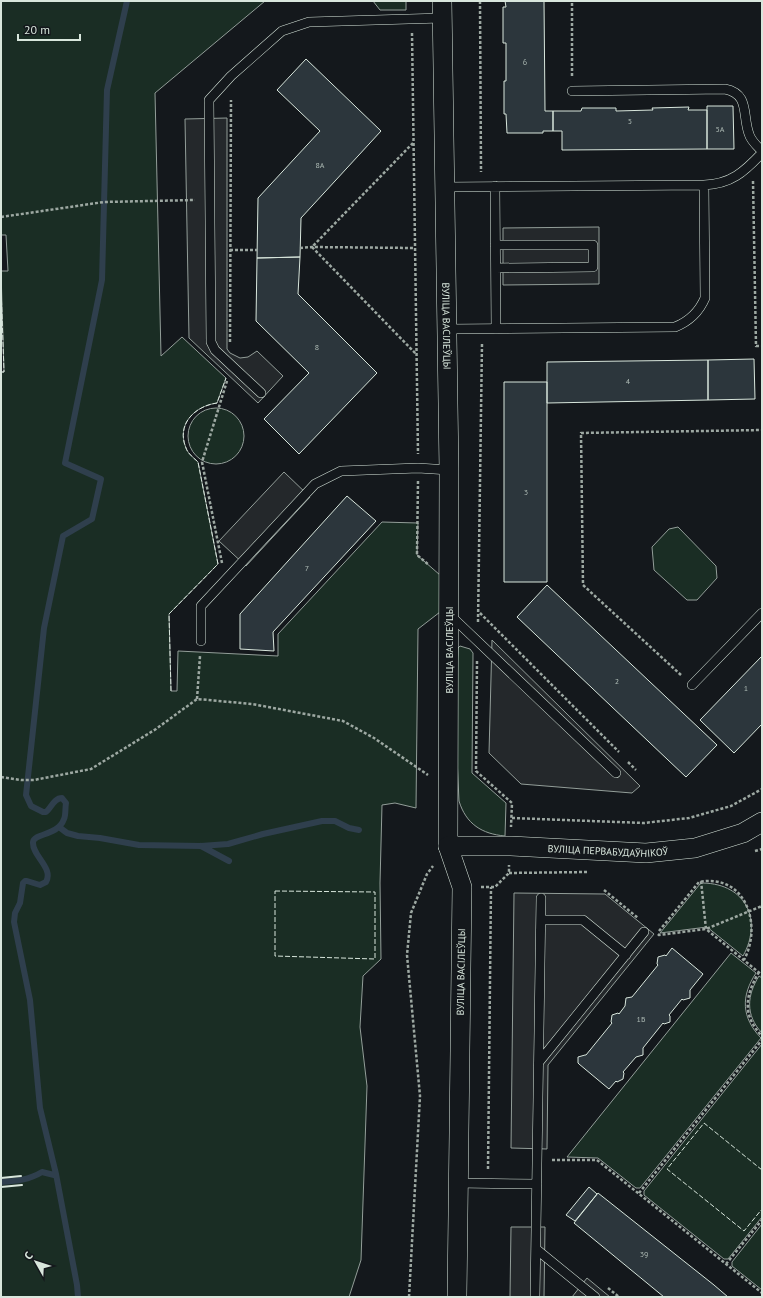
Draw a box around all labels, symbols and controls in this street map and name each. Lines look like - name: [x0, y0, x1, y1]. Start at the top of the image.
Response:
- scale bar: [18, 16, 80, 42]
- text: 20 m: [24, 22, 50, 37]
- house number: 6: [523, 57, 527, 67]
- house number: 5: [628, 116, 632, 126]
- house number: 5А: [715, 124, 725, 134]
- house number: 8А: [315, 160, 325, 170]
- street label: ВУЛІЦА ВАСІЛЕЎЦЫ: [440, 282, 454, 370]
- house number: 8: [315, 342, 319, 352]
- house number: 4: [626, 376, 631, 386]
- house number: 3: [524, 487, 528, 497]
- house number: 7: [305, 563, 309, 573]
- street label: ВУЛІЦА ВАСІЛЕЎЦЫ: [443, 607, 456, 693]
- house number: 2: [615, 676, 619, 686]
- house number: 1: [744, 683, 748, 693]
- street label: ВУЛІЦА ПЕРВАБУДАЎНІКОЎ: [547, 841, 669, 860]
- street label: ВУЛІЦА ВАСІЛЕЎЦЫ: [454, 928, 468, 1016]
- house number: 1Б: [637, 1014, 646, 1024]
- north arrow: [16, 1242, 56, 1282]
- text: С: [21, 1249, 36, 1263]
- house number: 39: [640, 1249, 648, 1259]

